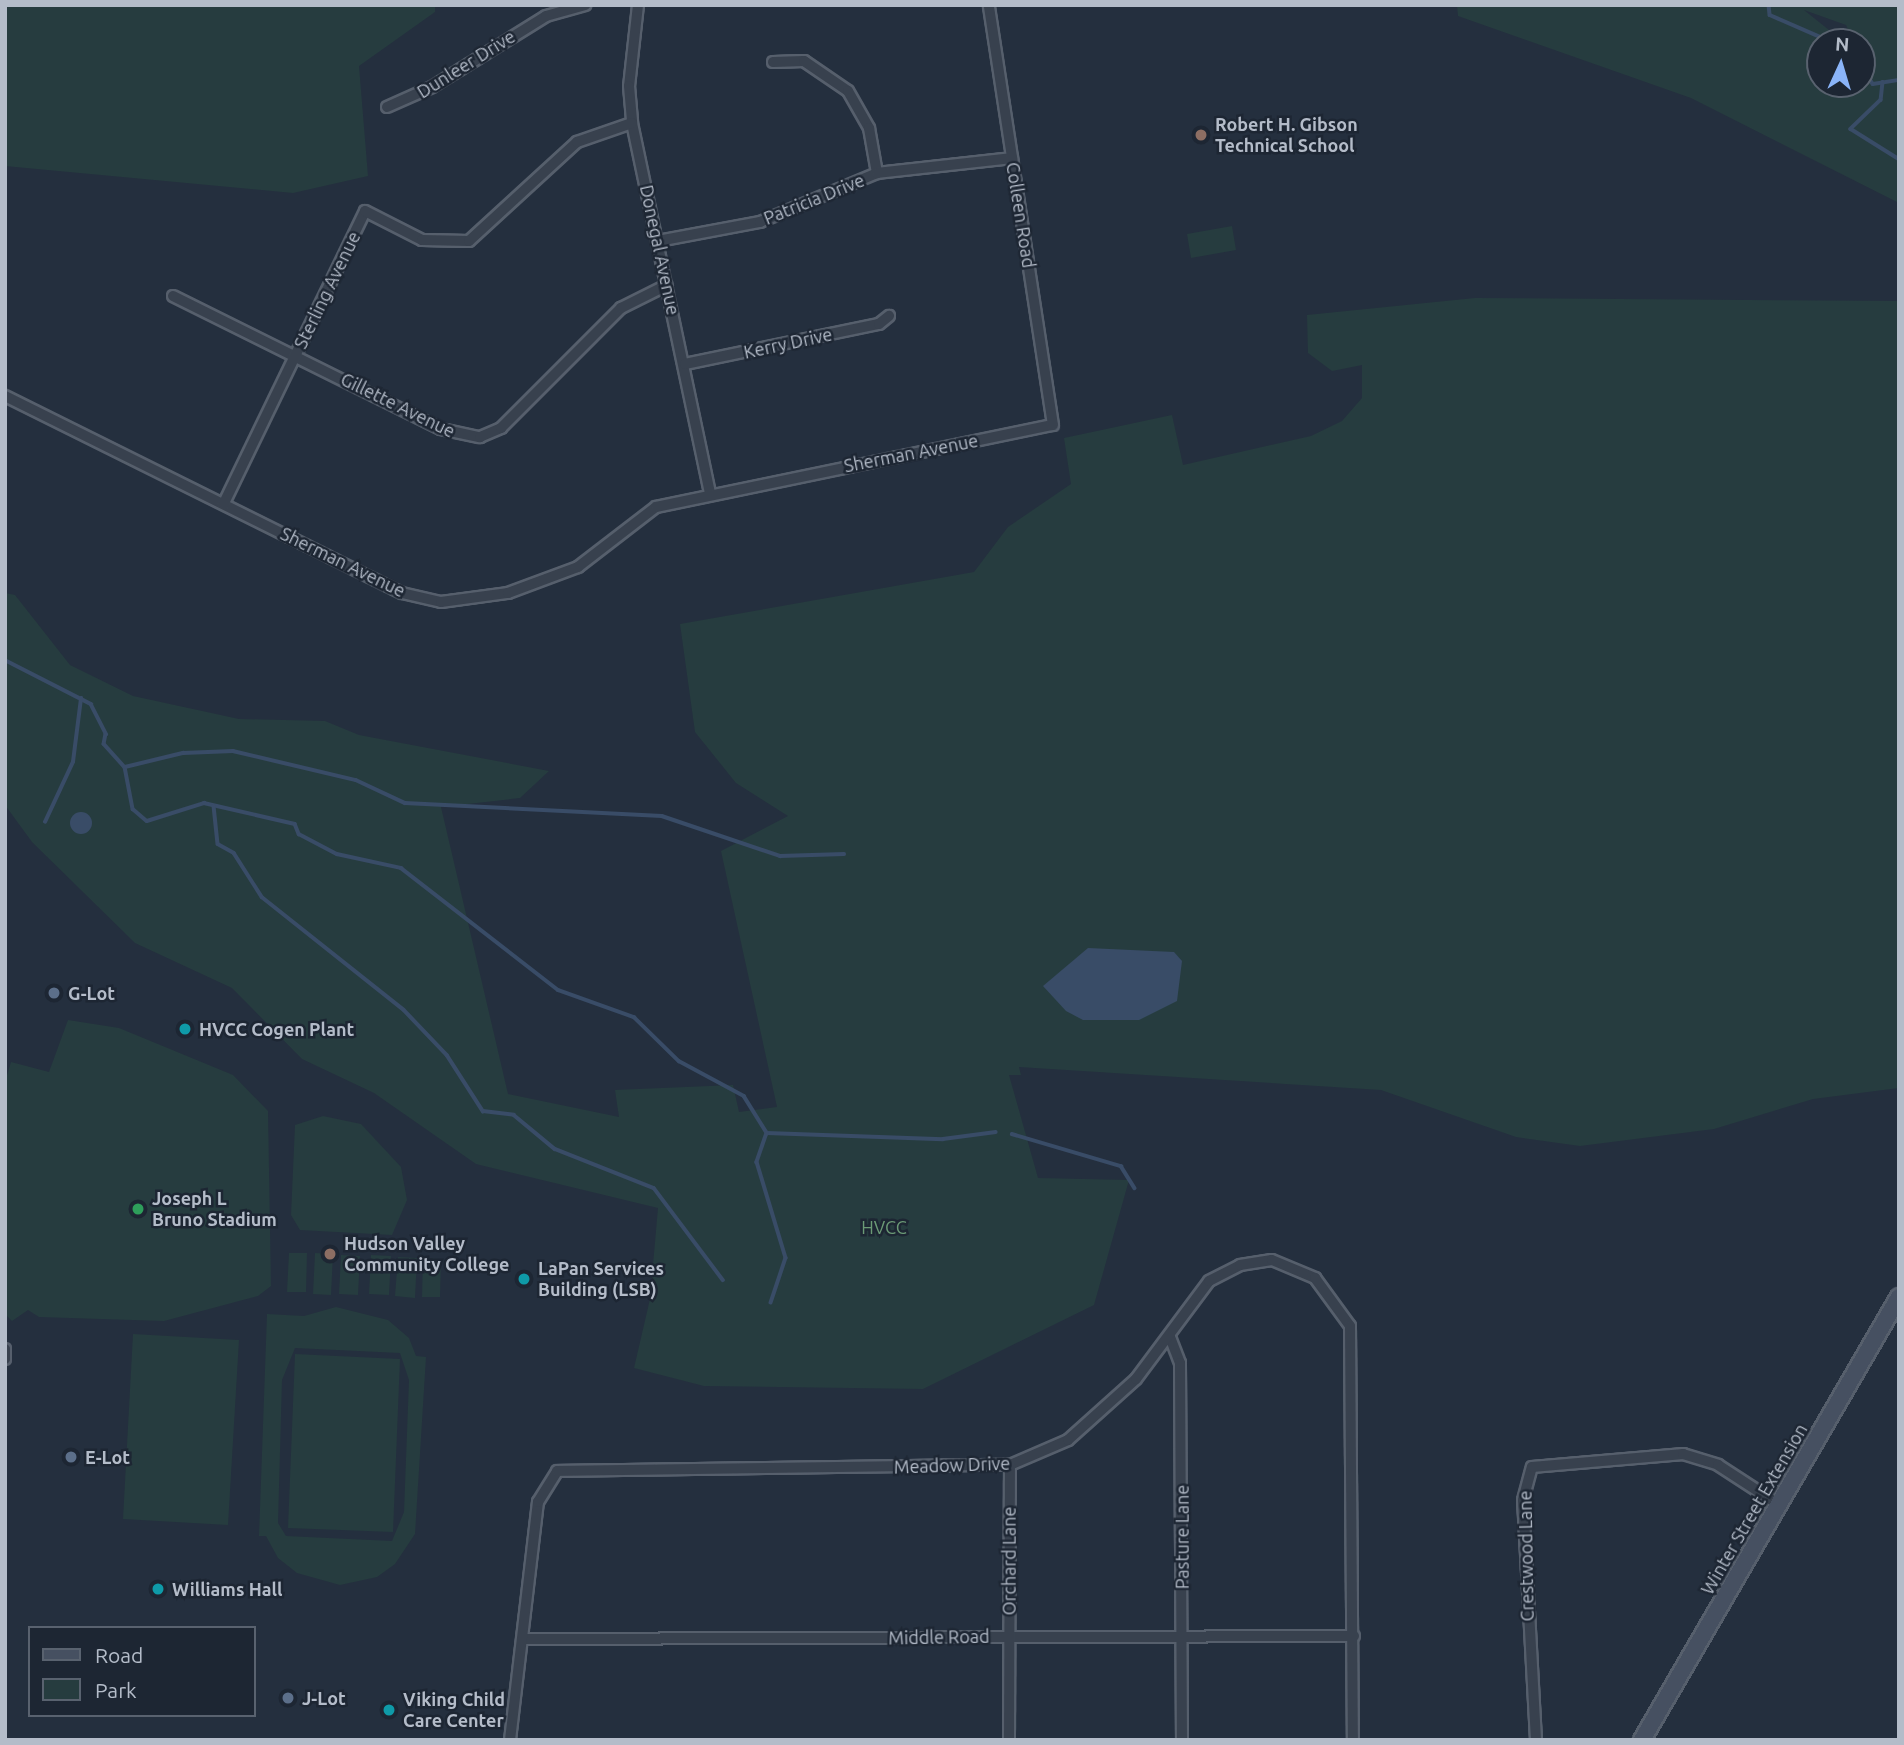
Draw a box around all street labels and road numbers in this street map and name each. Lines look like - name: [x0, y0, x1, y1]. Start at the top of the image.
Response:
- street label: Dunleer Drive: [413, 25, 519, 103]
- street label: Colleen Road: [1002, 161, 1040, 269]
- street label: Patricia Drive: [760, 169, 868, 229]
- street label: Donegal Avenue: [636, 183, 684, 317]
- street label: Sterling Avenue: [289, 228, 365, 352]
- street label: Kerry Drive: [742, 323, 834, 363]
- street label: Gillette Avenue: [337, 368, 459, 442]
- street label: Sherman Avenue: [842, 429, 980, 477]
- street label: Sherman Avenue: [277, 522, 409, 602]
- street label: Winter Street Extension: [1696, 1420, 1812, 1598]
- street label: Meadow Drive: [893, 1452, 1011, 1478]
- street label: Pasture Lane: [1171, 1485, 1193, 1589]
- street label: Crestwood Lane: [1514, 1490, 1538, 1622]
- street label: Orchard Lane: [998, 1507, 1020, 1615]
- street label: Middle Road: [888, 1625, 990, 1649]

